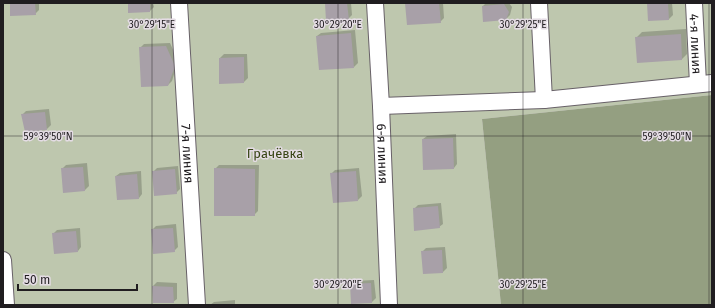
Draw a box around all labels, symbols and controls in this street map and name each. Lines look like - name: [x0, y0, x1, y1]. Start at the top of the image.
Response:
- street label: 4-я линия: [687, 13, 705, 75]
- text: 30°29'15"E: [129, 19, 175, 31]
- text: 30°29'20"E: [314, 19, 362, 31]
- text: 30°29'25"E: [499, 19, 547, 31]
- street label: 6-я линия: [374, 123, 391, 184]
- street label: 7-я линия: [178, 124, 197, 184]
- text: 59°39'50"N: [24, 131, 72, 143]
- text: 59°39'50"N: [643, 131, 691, 143]
- park label: Грачёвка: [247, 146, 303, 161]
- scale bar: [18, 266, 137, 292]
- text: 50 m: [24, 273, 50, 287]
- text: 30°29'20"E: [314, 279, 362, 291]
- text: 30°29'25"E: [499, 279, 547, 291]

